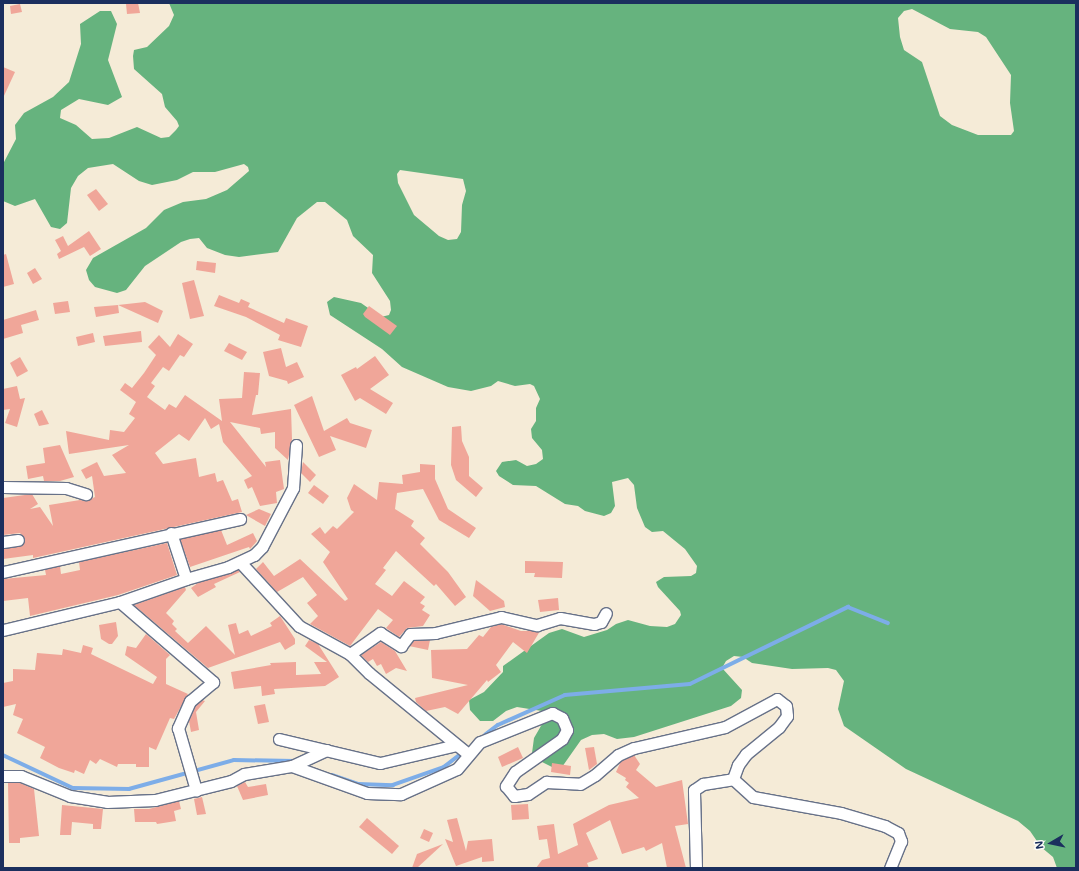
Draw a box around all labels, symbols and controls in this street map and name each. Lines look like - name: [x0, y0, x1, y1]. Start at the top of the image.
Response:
- north arrow: [1031, 823, 1071, 863]
- text: N: [1031, 840, 1047, 850]

